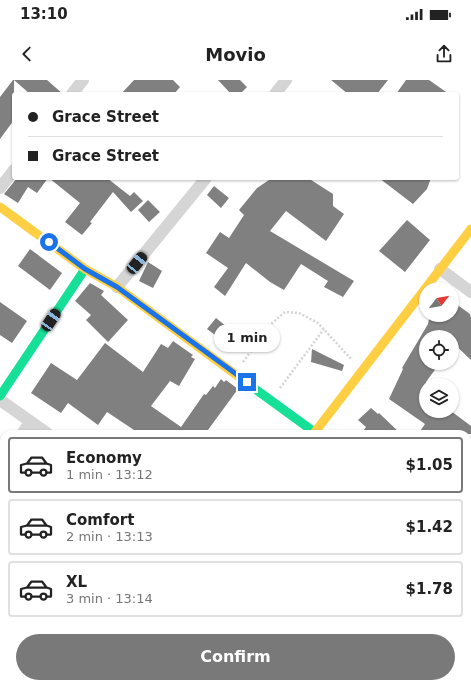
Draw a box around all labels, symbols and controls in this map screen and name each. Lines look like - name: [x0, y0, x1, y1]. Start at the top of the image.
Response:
- text: 13:10: [20, 5, 68, 23]
- icon: back: [16, 43, 38, 65]
- icon: share: [433, 43, 455, 65]
- text: Movio: [205, 44, 266, 65]
- text: Grace Street: [52, 108, 159, 126]
- text: Grace Street: [52, 147, 159, 165]
- route start: [40, 233, 58, 251]
- car: [125, 250, 149, 276]
- north arrow: [419, 282, 459, 322]
- map controls: [419, 282, 459, 418]
- car: [39, 307, 63, 333]
- callout: 1 min: [214, 324, 280, 352]
- text: 1 min: [227, 330, 267, 345]
- button: locate: [419, 330, 459, 370]
- route end: [238, 373, 256, 391]
- button: layers: [419, 378, 459, 418]
- icon: car: [18, 447, 54, 483]
- text: Economy: [66, 449, 142, 467]
- text: $1.05: [406, 456, 453, 474]
- text: 1 min · 13:12: [66, 467, 153, 482]
- icon: car: [18, 509, 54, 545]
- text: Comfort: [66, 511, 134, 529]
- text: $1.42: [406, 518, 453, 536]
- text: 2 min · 13:13: [66, 529, 153, 544]
- icon: car: [18, 571, 54, 607]
- text: XL: [66, 573, 87, 591]
- text: $1.78: [406, 580, 453, 598]
- text: 3 min · 13:14: [66, 591, 153, 606]
- button: Confirm: [16, 634, 455, 680]

